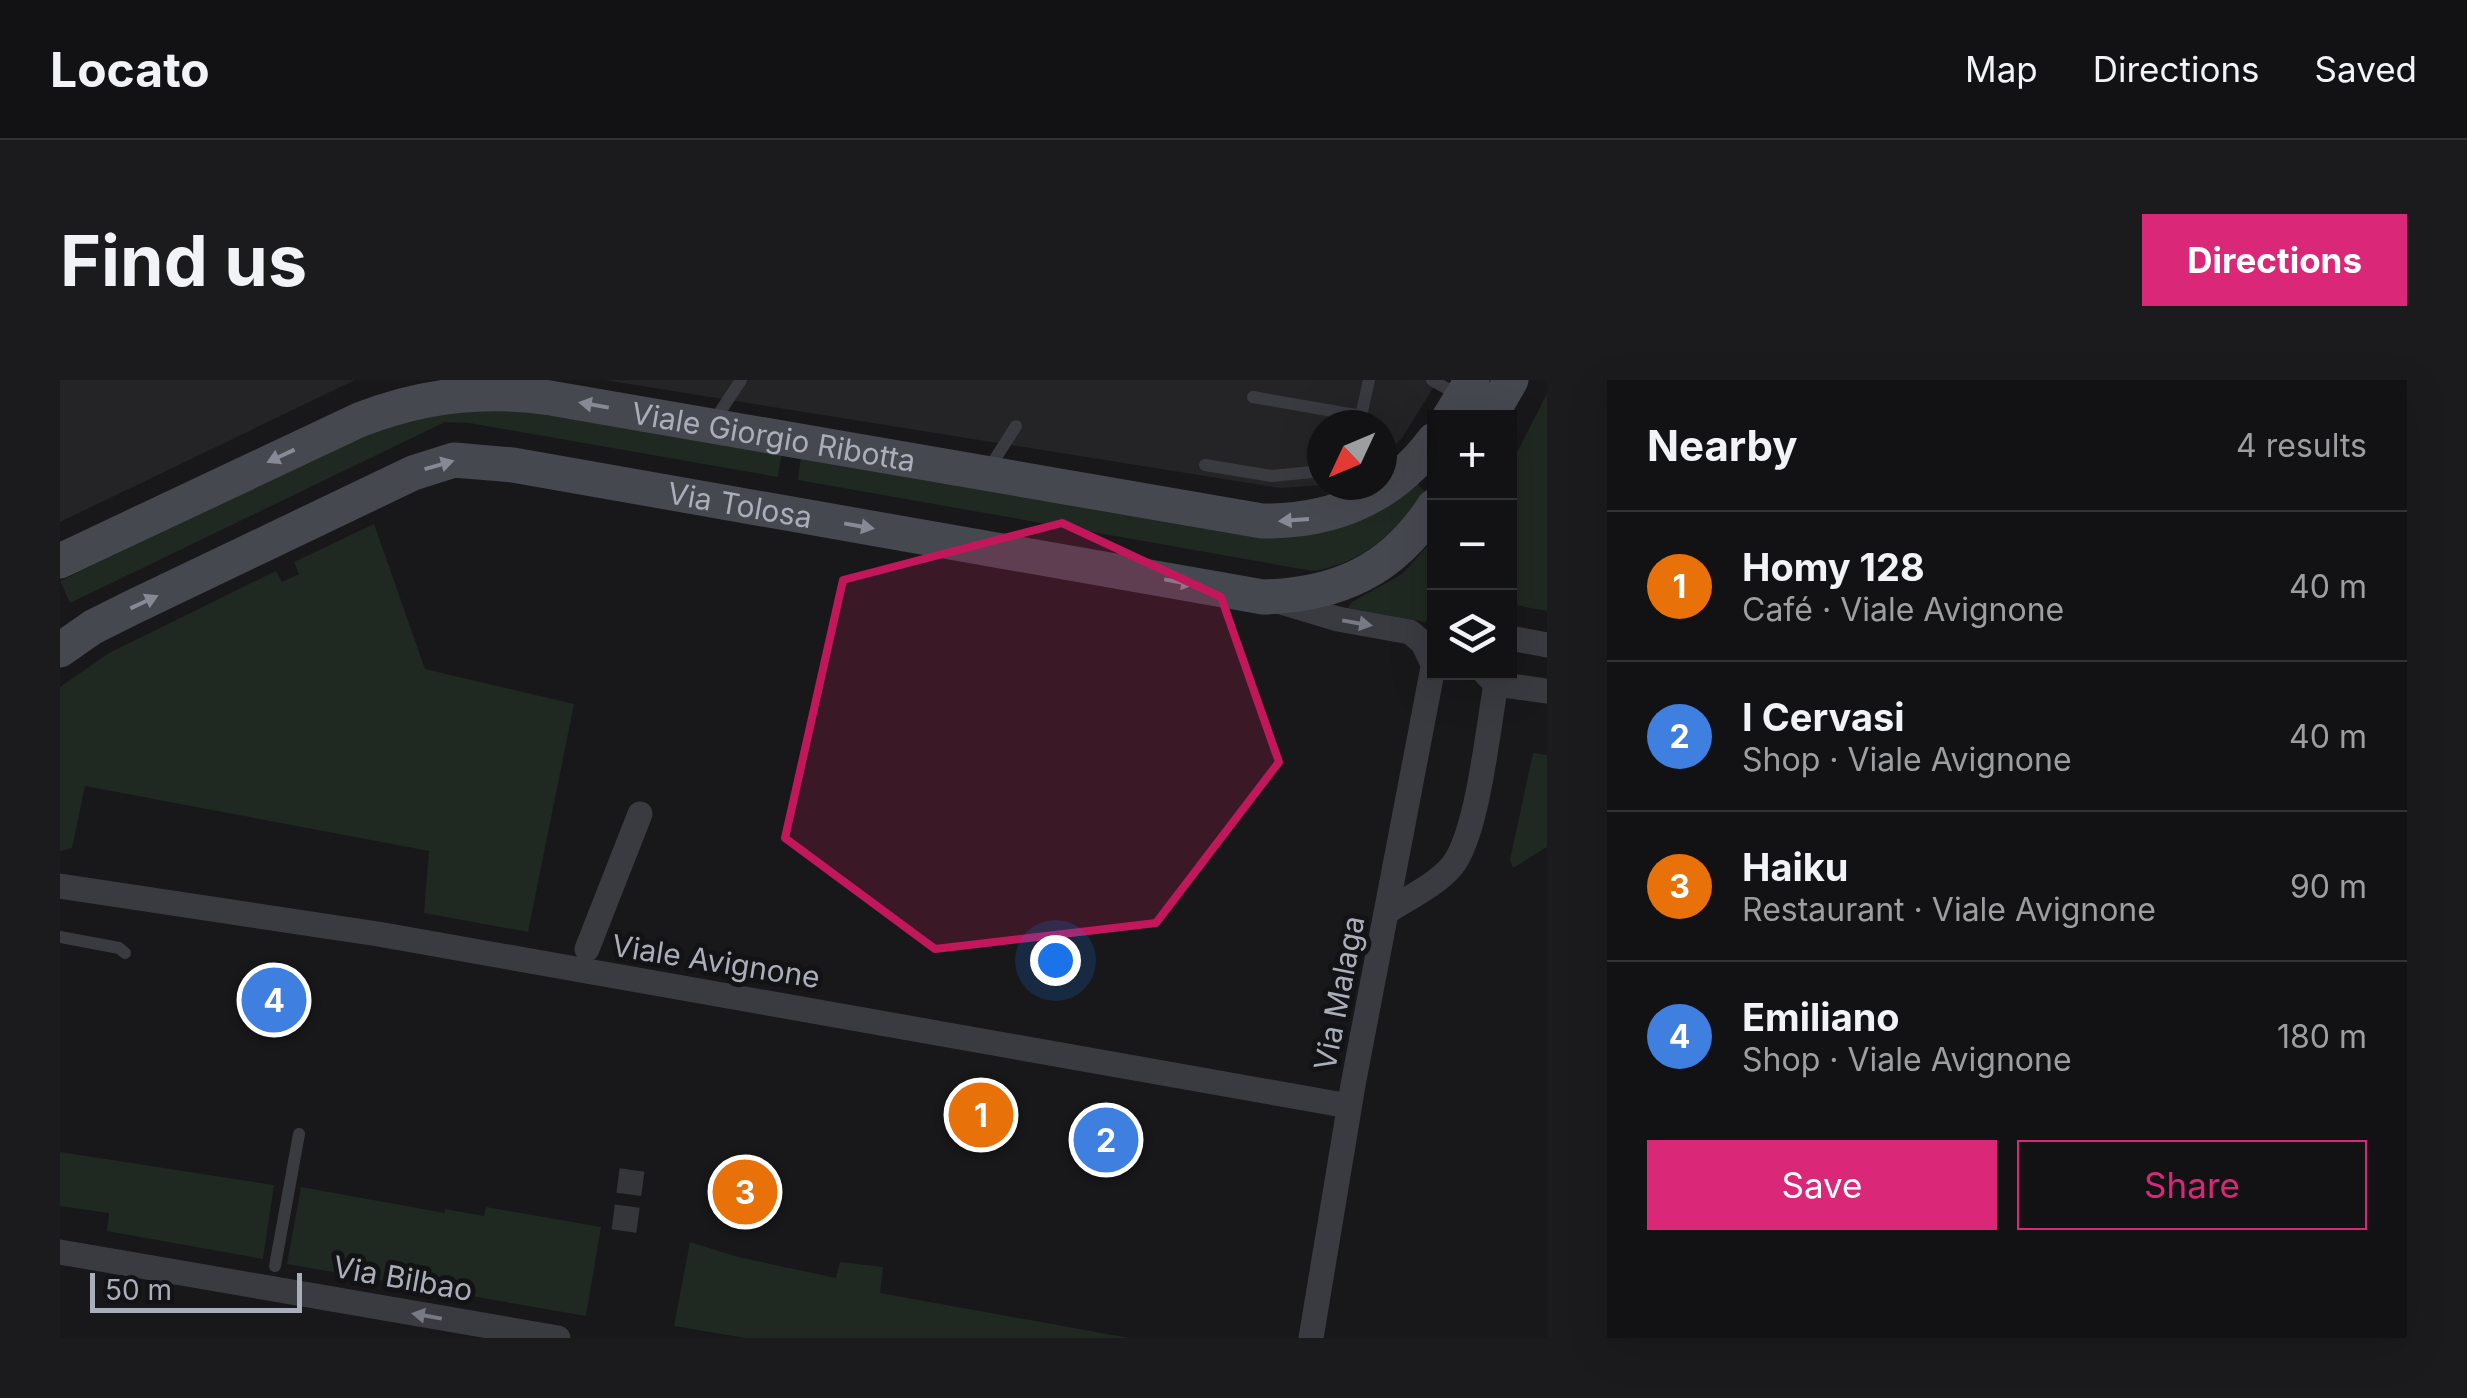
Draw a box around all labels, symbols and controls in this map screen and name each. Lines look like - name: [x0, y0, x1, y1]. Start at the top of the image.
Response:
- text: Locato: [50, 40, 210, 99]
- text: Map: [1965, 48, 2038, 90]
- text: Directions: [2093, 48, 2260, 90]
- text: Saved: [2315, 48, 2417, 90]
- button: Directions: [2142, 214, 2407, 306]
- text: Find us: [60, 218, 307, 303]
- street label: Viale Giorgio Ribotta: [629, 394, 918, 479]
- one-way arrow: [578, 397, 609, 412]
- north arrow: [1307, 410, 1397, 500]
- map controls: [1427, 410, 1517, 680]
- button: +: [1427, 410, 1517, 500]
- text: Nearby: [1647, 420, 1798, 471]
- text: 4 results: [2236, 426, 2367, 465]
- one-way arrow: [267, 448, 296, 465]
- one-way arrow: [424, 457, 454, 472]
- street label: Via Tolosa: [665, 475, 815, 535]
- button: −: [1427, 500, 1517, 590]
- one-way arrow: [1278, 512, 1310, 528]
- one-way arrow: [844, 519, 875, 534]
- text: Homy 128: [1742, 544, 1925, 590]
- text: 1: [1673, 567, 1686, 606]
- text: 40 m: [2289, 567, 2367, 606]
- one-way arrow: [1164, 575, 1195, 590]
- button: layers: [1427, 590, 1517, 680]
- text: Café · Viale Avignone: [1742, 590, 2064, 629]
- one-way arrow: [129, 594, 159, 610]
- one-way arrow: [1341, 616, 1373, 631]
- text: I Cervasi: [1742, 694, 1905, 740]
- text: 2: [1669, 717, 1690, 756]
- text: 40 m: [2289, 717, 2367, 756]
- text: Shop · Viale Avignone: [1742, 740, 2072, 779]
- text: Haiku: [1742, 844, 1848, 890]
- text: 3: [1669, 867, 1690, 906]
- text: 90 m: [2290, 867, 2367, 906]
- text: Restaurant · Viale Avignone: [1742, 890, 2156, 929]
- street label: Via Malaga: [1306, 913, 1372, 1073]
- street label: Viale Avignone: [609, 927, 823, 995]
- your location: [1030, 935, 1081, 986]
- pin: 4: [242, 962, 306, 1038]
- text: Emiliano: [1742, 994, 1900, 1040]
- text: 4: [1669, 1017, 1690, 1056]
- text: 180 m: [2277, 1017, 2367, 1056]
- text: Shop · Viale Avignone: [1742, 1040, 2072, 1079]
- pin: 1: [948, 1078, 1014, 1152]
- pin: 2: [1074, 1102, 1138, 1178]
- button: Save: [1647, 1140, 1997, 1230]
- button: Share: [2017, 1140, 2367, 1230]
- pin: 3: [712, 1154, 778, 1230]
- street label: Via Bilbao: [330, 1248, 476, 1308]
- scale bar: [90, 1268, 302, 1313]
- text: 50 m: [105, 1273, 172, 1307]
- one-way arrow: [411, 1308, 442, 1323]

